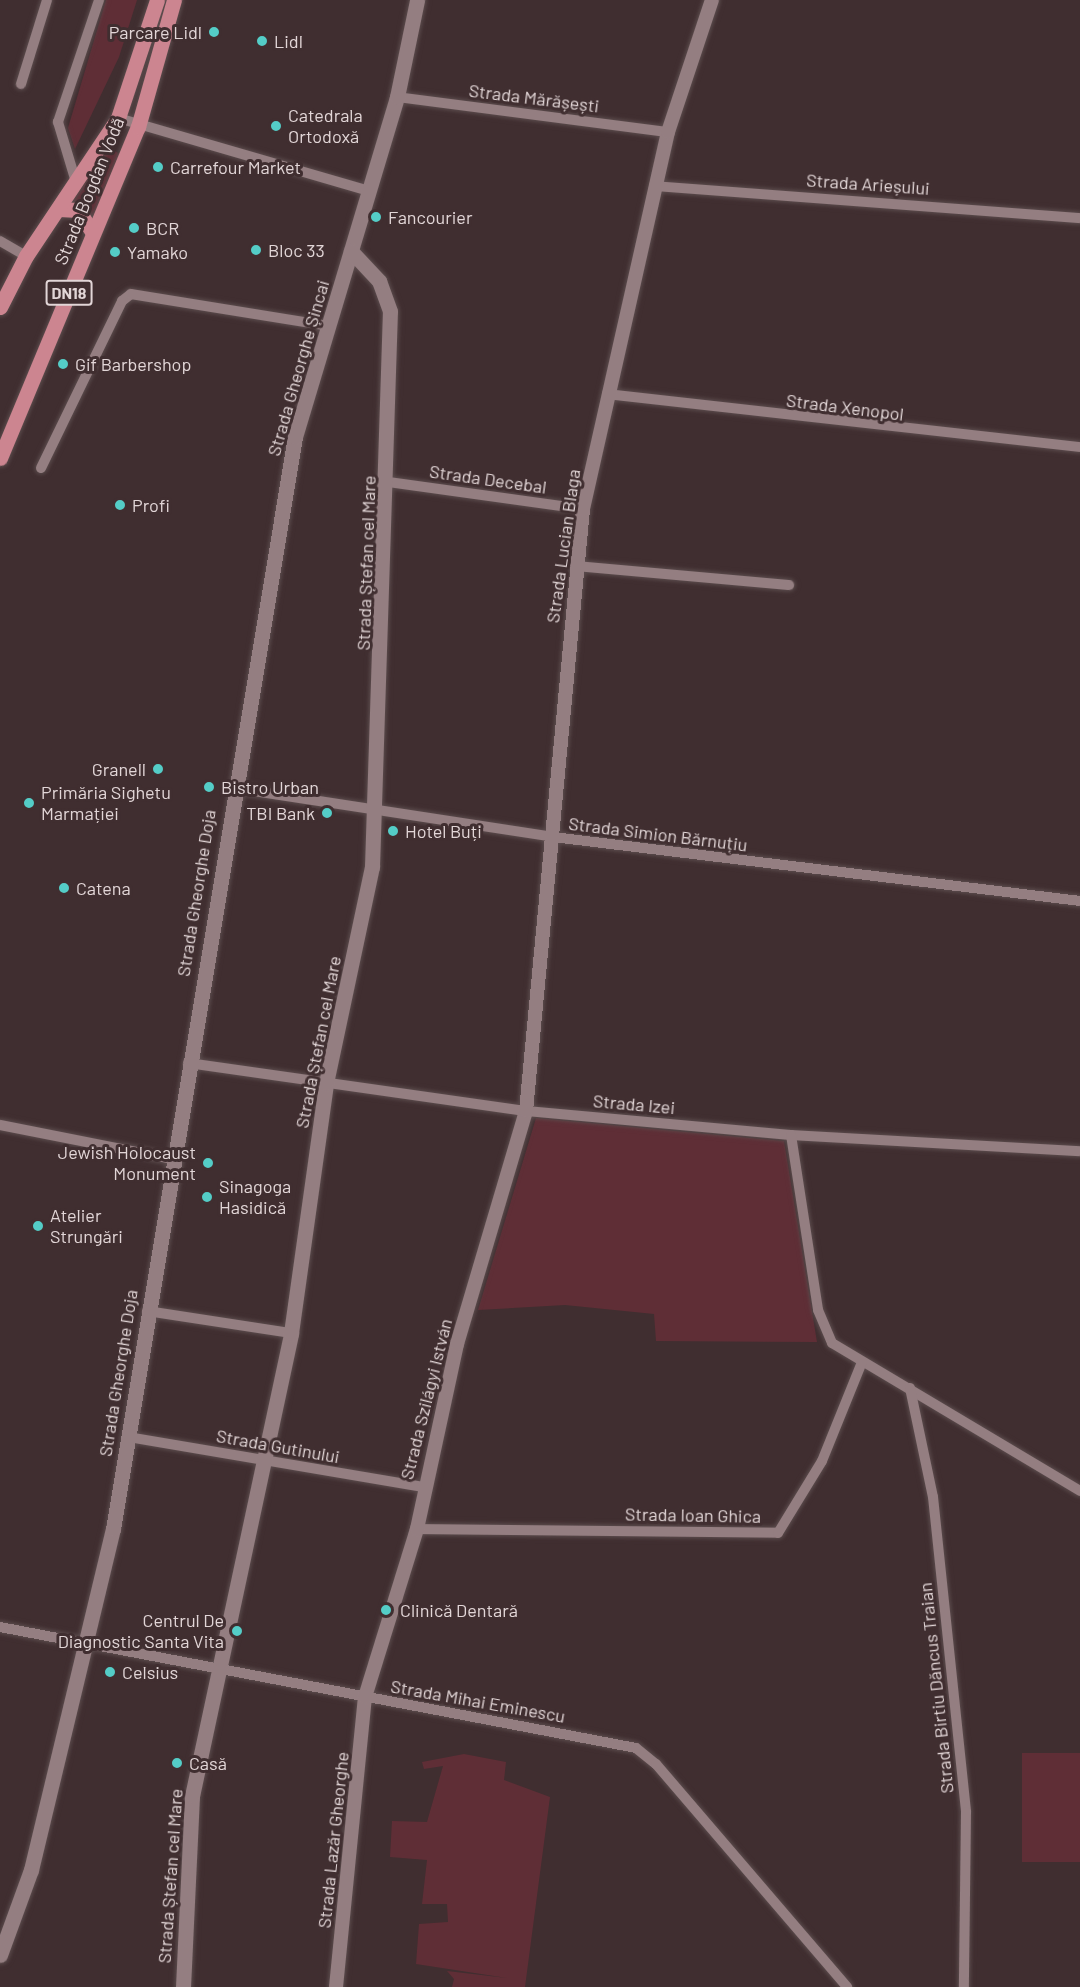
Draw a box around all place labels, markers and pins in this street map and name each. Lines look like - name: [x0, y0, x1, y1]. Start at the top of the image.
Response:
- place label: Parcare Lidl: [109, 21, 202, 43]
- marker: Parcare Lidl: [207, 25, 221, 39]
- place label: Lidl: [274, 30, 303, 52]
- marker: Lidl: [255, 34, 269, 48]
- place label: Catedrala Ortodoxă: [288, 105, 363, 148]
- marker: Catedrala Ortodoxă: [269, 119, 283, 133]
- place label: Carrefour Market: [170, 156, 301, 178]
- marker: Carrefour Market: [151, 160, 165, 174]
- place label: Fancourier: [388, 206, 472, 228]
- marker: Fancourier: [369, 210, 383, 224]
- place label: BCR: [146, 217, 179, 239]
- marker: BCR: [127, 221, 141, 235]
- place label: Bloc 33: [268, 239, 325, 261]
- place label: Yamako: [127, 241, 188, 263]
- marker: Bloc 33: [249, 243, 263, 257]
- marker: Yamako: [108, 245, 122, 259]
- place label: Gif Barbershop: [75, 353, 191, 375]
- marker: Gif Barbershop: [56, 357, 70, 371]
- place label: Profi: [132, 494, 170, 516]
- marker: Profi: [113, 498, 127, 512]
- place label: Granell: [92, 758, 146, 780]
- marker: Granell: [151, 762, 165, 776]
- place label: Bistro Urban: [221, 776, 319, 798]
- marker: Bistro Urban: [202, 780, 216, 794]
- place label: Primăria Sighetu Marmației: [41, 782, 171, 824]
- marker: Primăria Sighetu Marmației: [22, 796, 36, 810]
- place label: TBI Bank: [246, 802, 315, 824]
- marker: TBI Bank: [320, 806, 334, 820]
- place label: Hotel Buți: [405, 820, 482, 842]
- marker: Hotel Buți: [386, 824, 400, 838]
- place label: Catena: [76, 877, 131, 899]
- marker: Catena: [57, 881, 71, 895]
- place label: Jewish Holocaust Monument: [58, 1142, 196, 1184]
- marker: Jewish Holocaust Monument: [201, 1156, 215, 1170]
- place label: Sinagoga Hasidică: [219, 1176, 291, 1218]
- marker: Sinagoga Hasidică: [200, 1190, 214, 1204]
- place label: Atelier Strungări: [50, 1205, 123, 1248]
- marker: Atelier Strungări: [31, 1219, 45, 1233]
- place label: Clinică Dentară: [400, 1599, 518, 1621]
- marker: Clinică Dentară: [377, 1601, 395, 1619]
- place label: Centrul De Diagnostic Santa Vita: [58, 1610, 224, 1652]
- marker: Centrul De Diagnostic Santa Vita: [228, 1622, 246, 1640]
- place label: Celsius: [122, 1661, 178, 1683]
- marker: Celsius: [103, 1665, 117, 1679]
- place label: Casă: [189, 1752, 227, 1774]
- marker: Casă: [170, 1756, 184, 1770]

